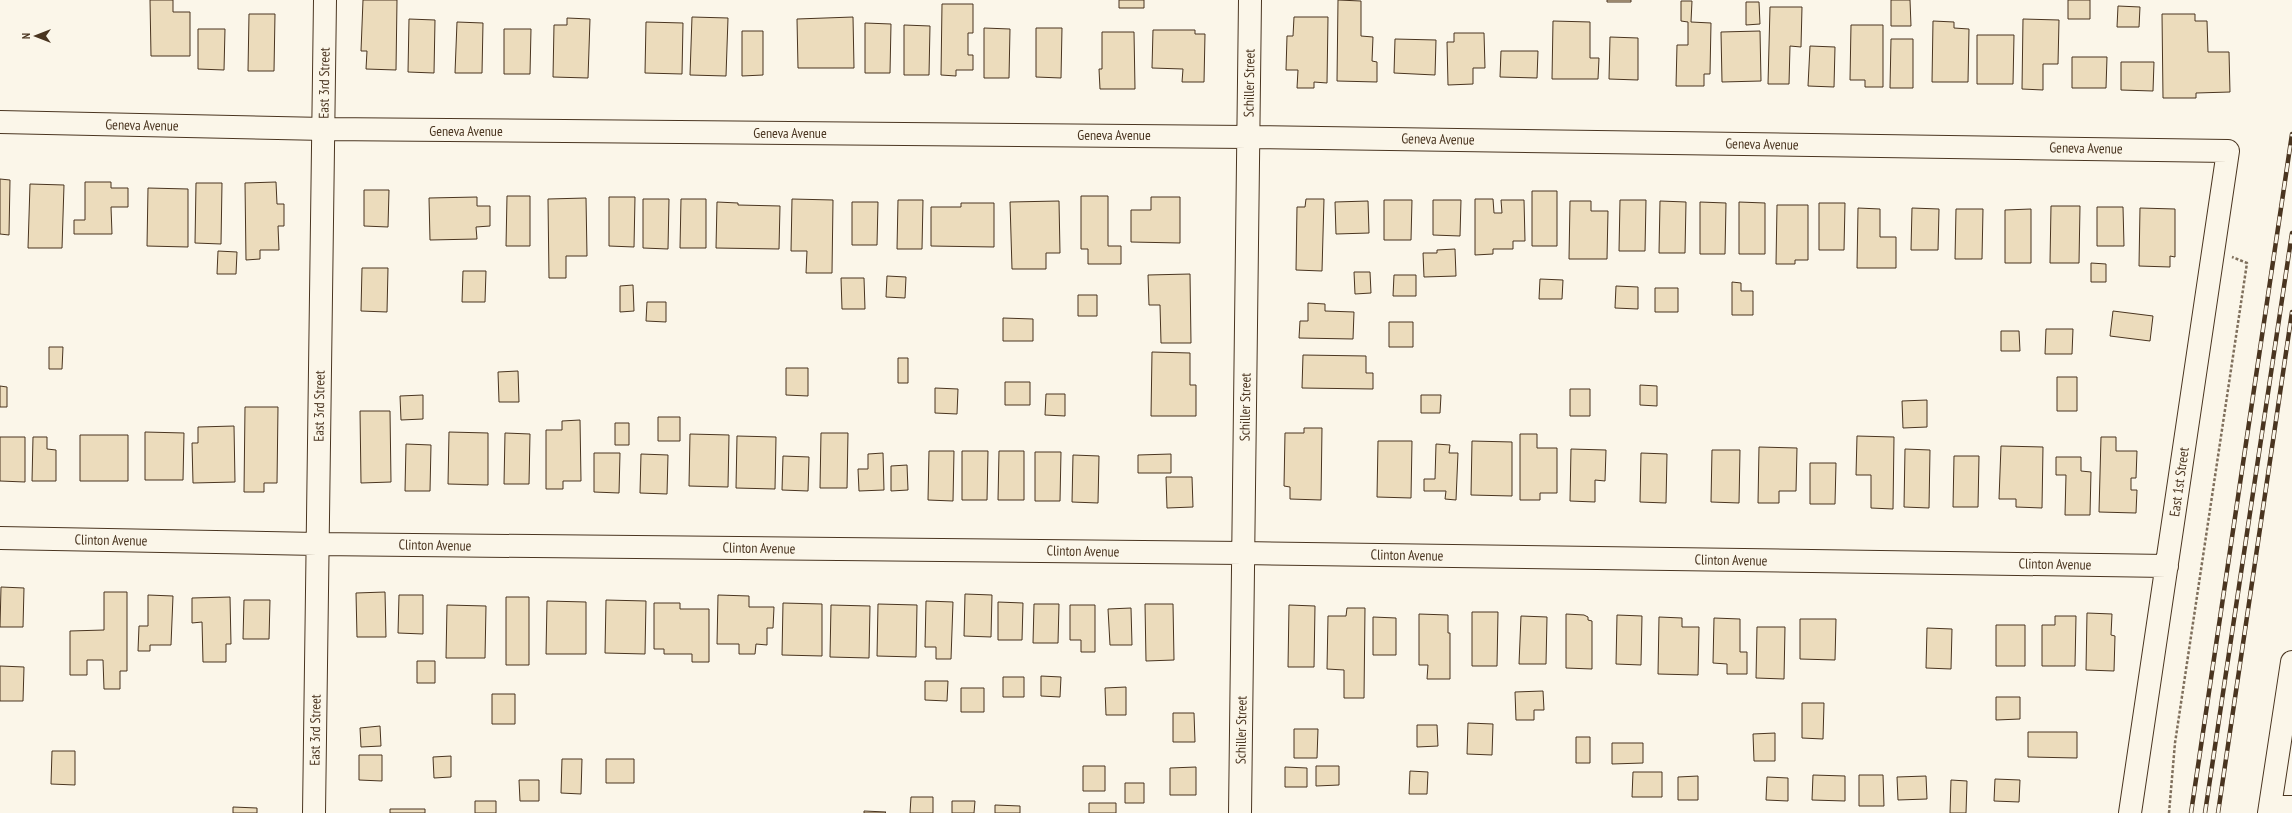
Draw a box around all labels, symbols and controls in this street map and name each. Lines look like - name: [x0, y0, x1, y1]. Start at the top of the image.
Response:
- north arrow: [16, 16, 56, 56]
- text: N: [19, 33, 33, 39]
- street label: East 3rd Street: [314, 47, 334, 119]
- street label: Schiller Street: [1239, 49, 1259, 117]
- street label: Geneva Avenue: [105, 115, 179, 135]
- street label: Geneva Avenue: [429, 122, 503, 140]
- street label: Geneva Avenue: [753, 124, 827, 142]
- street label: Geneva Avenue: [1077, 126, 1151, 144]
- street label: Geneva Avenue: [1401, 129, 1475, 149]
- street label: Geneva Avenue: [1725, 134, 1799, 154]
- street label: Geneva Avenue: [2049, 138, 2123, 158]
- street label: East 3rd Street: [309, 370, 329, 442]
- street label: Schiller Street: [1235, 373, 1255, 441]
- street label: East 1st Street: [2165, 446, 2193, 518]
- street label: Clinton Avenue: [74, 530, 148, 550]
- street label: Clinton Avenue: [398, 535, 472, 555]
- street label: Clinton Avenue: [722, 538, 796, 558]
- street label: Clinton Avenue: [1046, 541, 1120, 561]
- street label: Clinton Avenue: [1370, 545, 1444, 565]
- street label: Clinton Avenue: [1694, 550, 1768, 570]
- street label: Clinton Avenue: [2018, 554, 2092, 574]
- street label: East 3rd Street: [305, 694, 325, 766]
- street label: Schiller Street: [1231, 696, 1251, 764]

